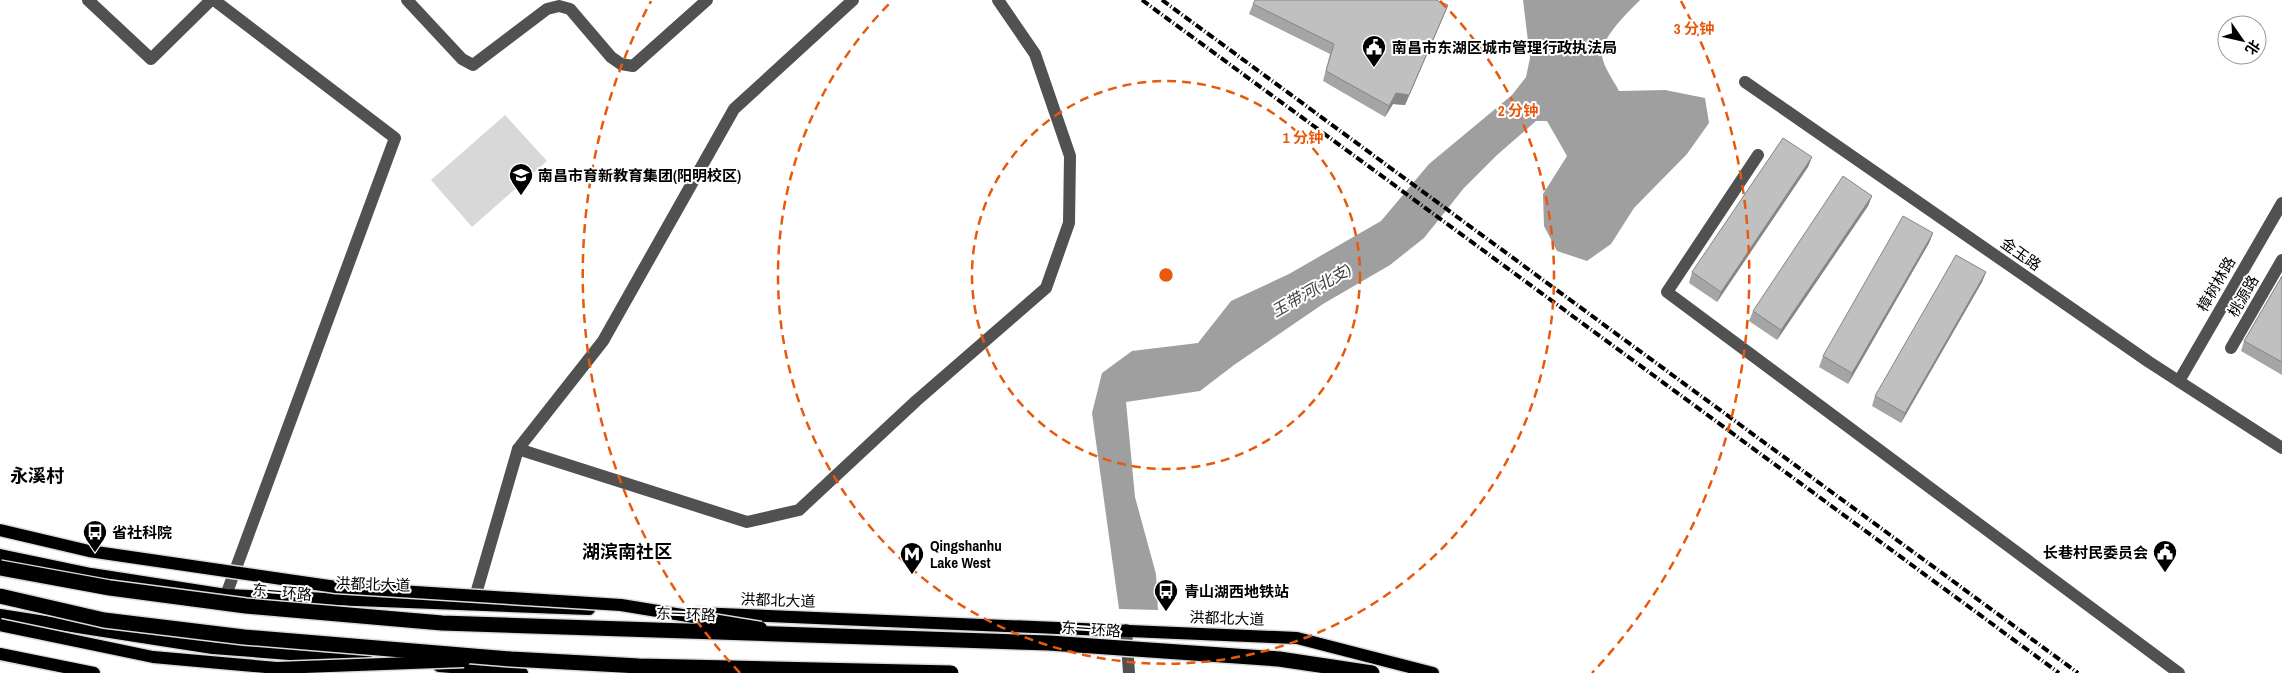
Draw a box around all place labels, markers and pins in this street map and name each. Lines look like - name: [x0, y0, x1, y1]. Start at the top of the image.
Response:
- public building icon: 南昌市东湖区城市管理行政执法局: [1361, 34, 1387, 68]
- place label: 南昌市东湖区城市管理行政执法局: [1392, 37, 1617, 58]
- school or university icon: 南昌市育新教育集团(阳明校区): [508, 162, 534, 196]
- place label: 南昌市育新教育集团(阳明校区): [538, 165, 741, 186]
- centre of rings: [1157, 266, 1175, 284]
- bus stop icon: 省社科院: [82, 519, 108, 553]
- place label: 省社科院: [112, 522, 172, 543]
- place label: Qingshanhu Lake West: [930, 535, 1002, 573]
- public building icon: 长巷村民委员会: [2152, 539, 2178, 573]
- metro station icon: Qingshanhu Lake West: [899, 541, 925, 575]
- place label: 长巷村民委员会: [2043, 542, 2148, 563]
- bus stop icon: 青山湖西地铁站: [1153, 578, 1179, 612]
- place label: 青山湖西地铁站: [1184, 581, 1289, 602]

